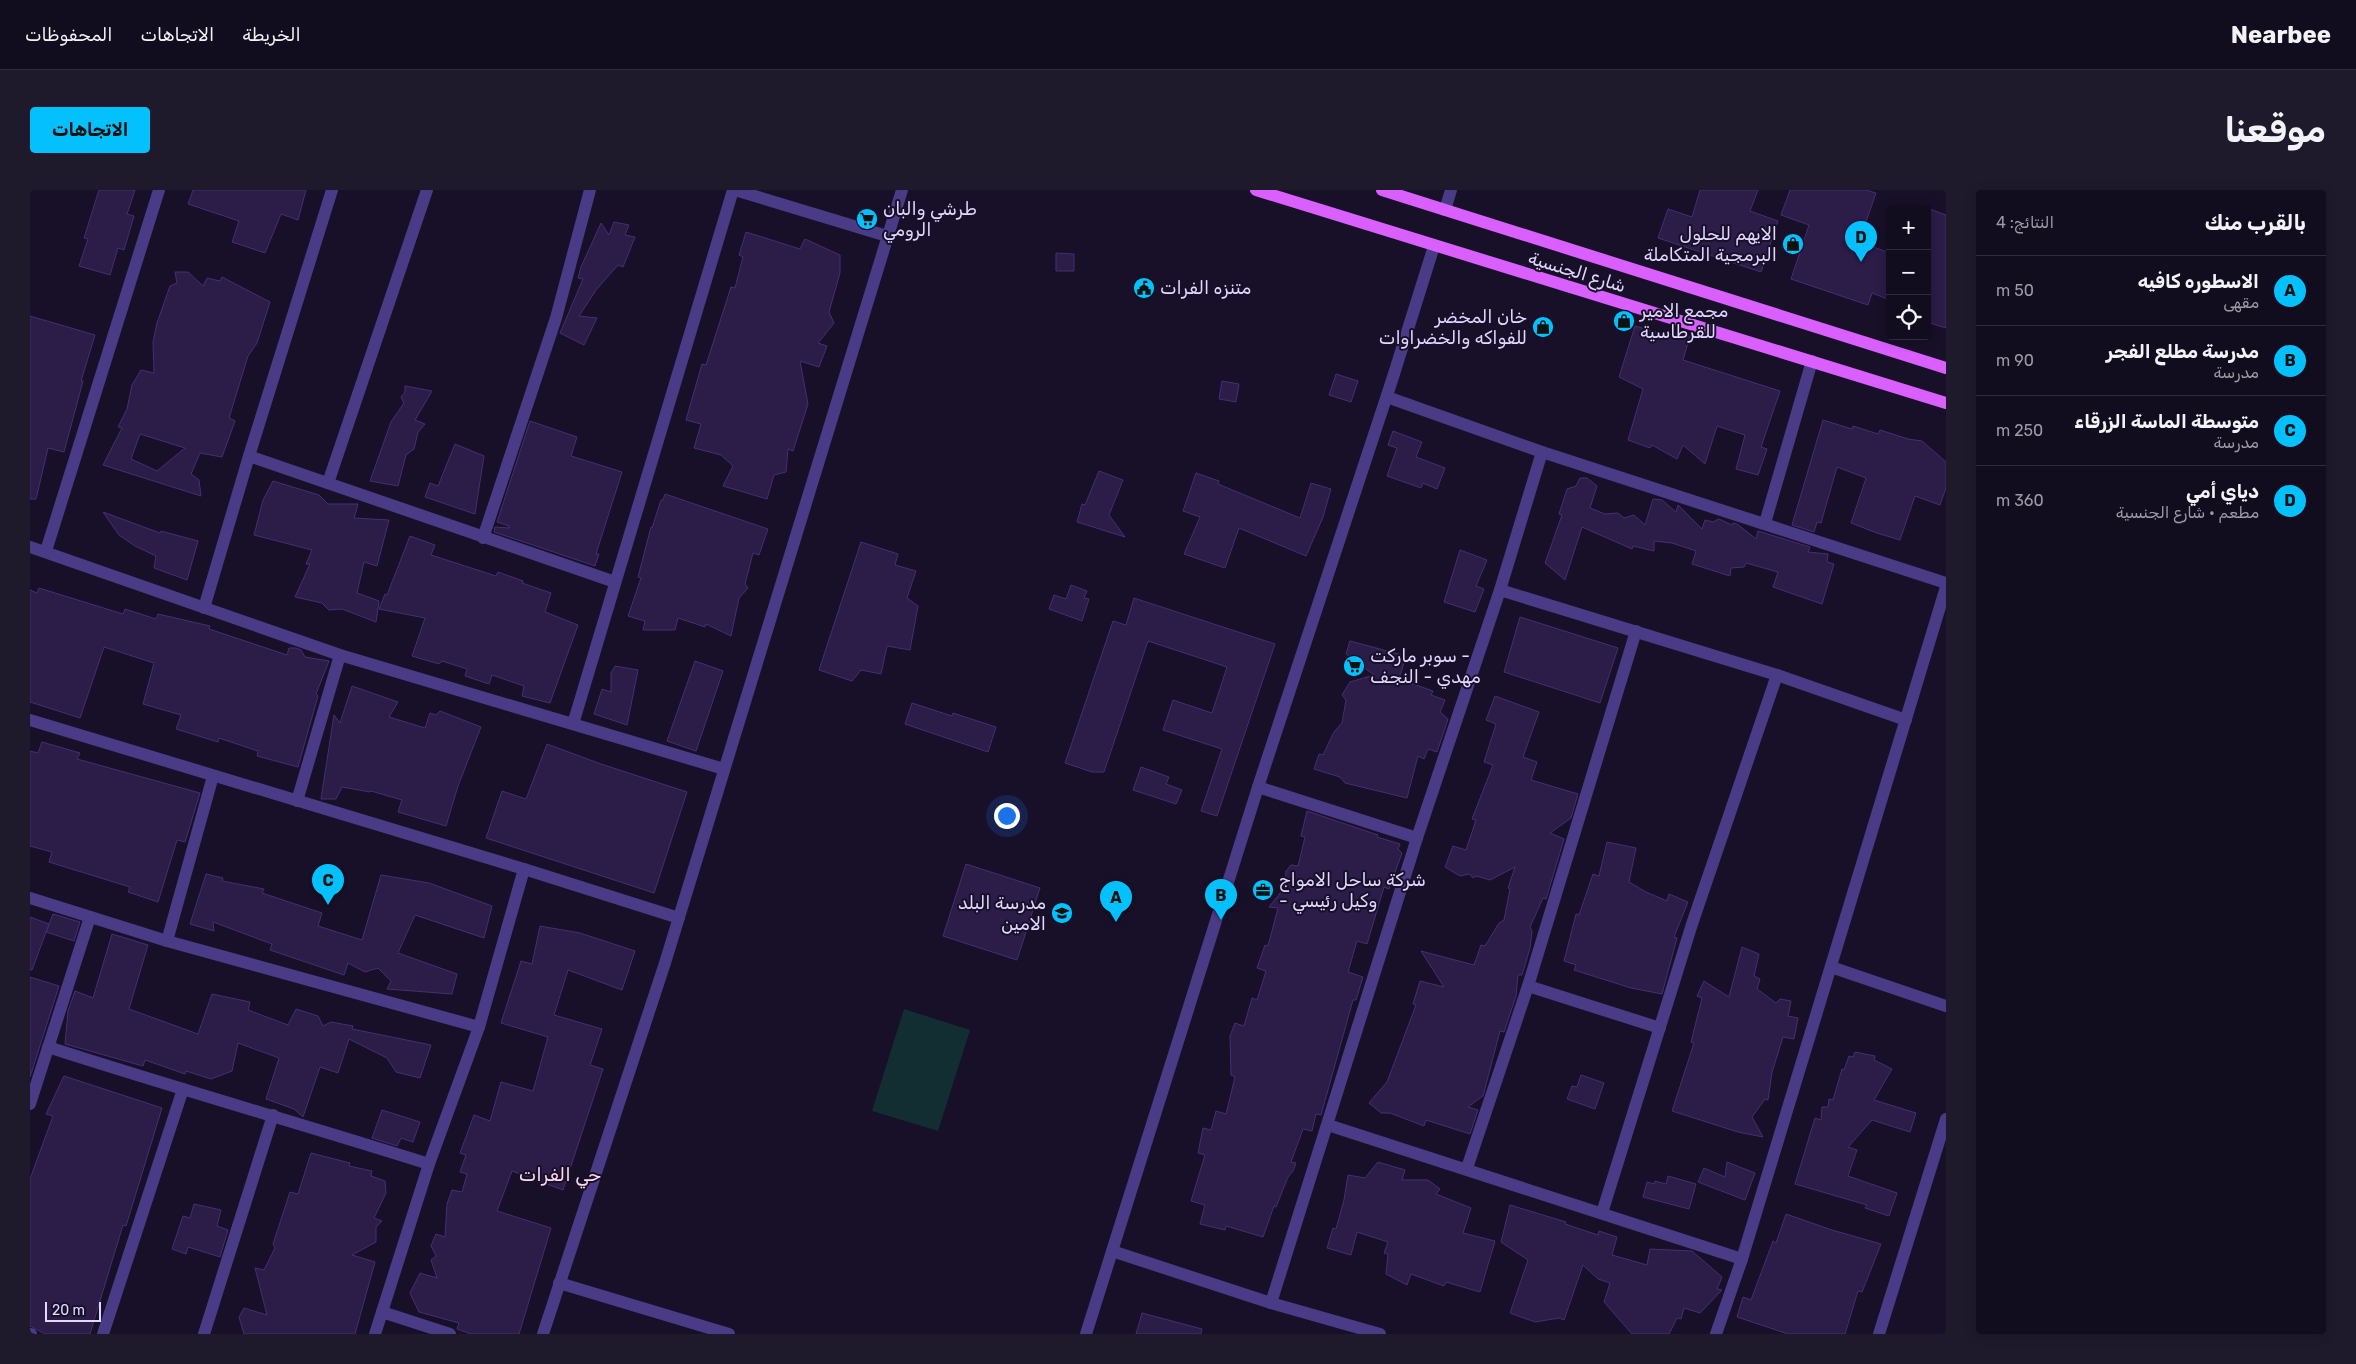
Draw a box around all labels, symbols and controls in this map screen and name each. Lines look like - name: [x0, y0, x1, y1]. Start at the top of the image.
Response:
- text: Nearbee: [2231, 21, 2331, 49]
- text: المحفوظات: [25, 24, 112, 46]
- text: الاتجاهات: [140, 24, 214, 46]
- text: الخريطة: [242, 24, 301, 46]
- button: الاتجاهات: [30, 107, 150, 153]
- text: موقعنا: [2224, 109, 2326, 151]
- place label: طرشي والبان الرومي: [883, 198, 977, 243]
- map controls: [1886, 205, 1931, 340]
- button: +: [1886, 205, 1931, 250]
- supermarket icon: طرشي والبان الرومي: [855, 207, 879, 231]
- text: بالقرب منك: [2205, 210, 2306, 235]
- text: النتائج: 4: [1996, 213, 2054, 232]
- pin: D: [1845, 221, 1877, 262]
- place label: الايهم للحلول البرمجية المتكاملة: [1644, 223, 1777, 266]
- shop icon: الايهم للحلول البرمجية المتكاملة: [1781, 232, 1805, 256]
- street label: شارع الجنسية: [1525, 247, 1628, 298]
- button: −: [1886, 250, 1931, 295]
- text: الاسطوره كافيه: [2138, 270, 2259, 293]
- public building icon: متنزه الفرات: [1132, 276, 1156, 300]
- place label: متنزه الفرات: [1160, 277, 1251, 299]
- text: 50 m: [1996, 281, 2034, 300]
- text: A: [2284, 281, 2296, 300]
- text: مقهى: [2223, 293, 2259, 312]
- button: locate: [1886, 295, 1931, 340]
- place label: مجمع الامير للقرطاسية: [1639, 300, 1728, 343]
- place label: خان المخضر للفواكه والخضراوات: [1379, 306, 1527, 349]
- shop icon: مجمع الامير للقرطاسية: [1612, 309, 1636, 333]
- shop icon: خان المخضر للفواكه والخضراوات: [1531, 315, 1555, 339]
- text: مدرسة مطلع الفجر: [2106, 340, 2259, 363]
- text: 90 m: [1996, 351, 2034, 370]
- text: B: [2284, 351, 2296, 370]
- text: مدرسة: [2214, 363, 2259, 382]
- text: متوسطة الماسة الزرقاء: [2074, 410, 2259, 433]
- text: 250 m: [1996, 421, 2043, 440]
- text: C: [2284, 421, 2296, 440]
- text: مدرسة: [2214, 433, 2259, 452]
- text: دياي أمي: [2186, 480, 2259, 503]
- text: 360 m: [1996, 491, 2044, 510]
- text: D: [2284, 491, 2296, 510]
- text: مطعم · شارع الجنسية: [2116, 503, 2259, 522]
- place label: سوبر ماركت - مهدي - النجف: [1370, 645, 1481, 689]
- supermarket icon: سوبر ماركت - مهدي - النجف: [1342, 654, 1366, 678]
- your location: [994, 803, 1020, 829]
- pin: C: [312, 864, 344, 905]
- place label: شركة ساحل الامواج - وكيل رئيسي: [1279, 869, 1426, 914]
- office icon: شركة ساحل الامواج - وكيل رئيسي: [1251, 878, 1275, 902]
- pin: B: [1205, 879, 1237, 920]
- pin: A: [1100, 881, 1132, 922]
- place label: مدرسة البلد الامين: [958, 892, 1046, 935]
- school or university icon: مدرسة البلد الامين: [1050, 901, 1074, 925]
- district label: حي الفرات: [519, 1163, 601, 1189]
- scale bar: [45, 1299, 101, 1322]
- text: 20 m: [52, 1302, 85, 1319]

